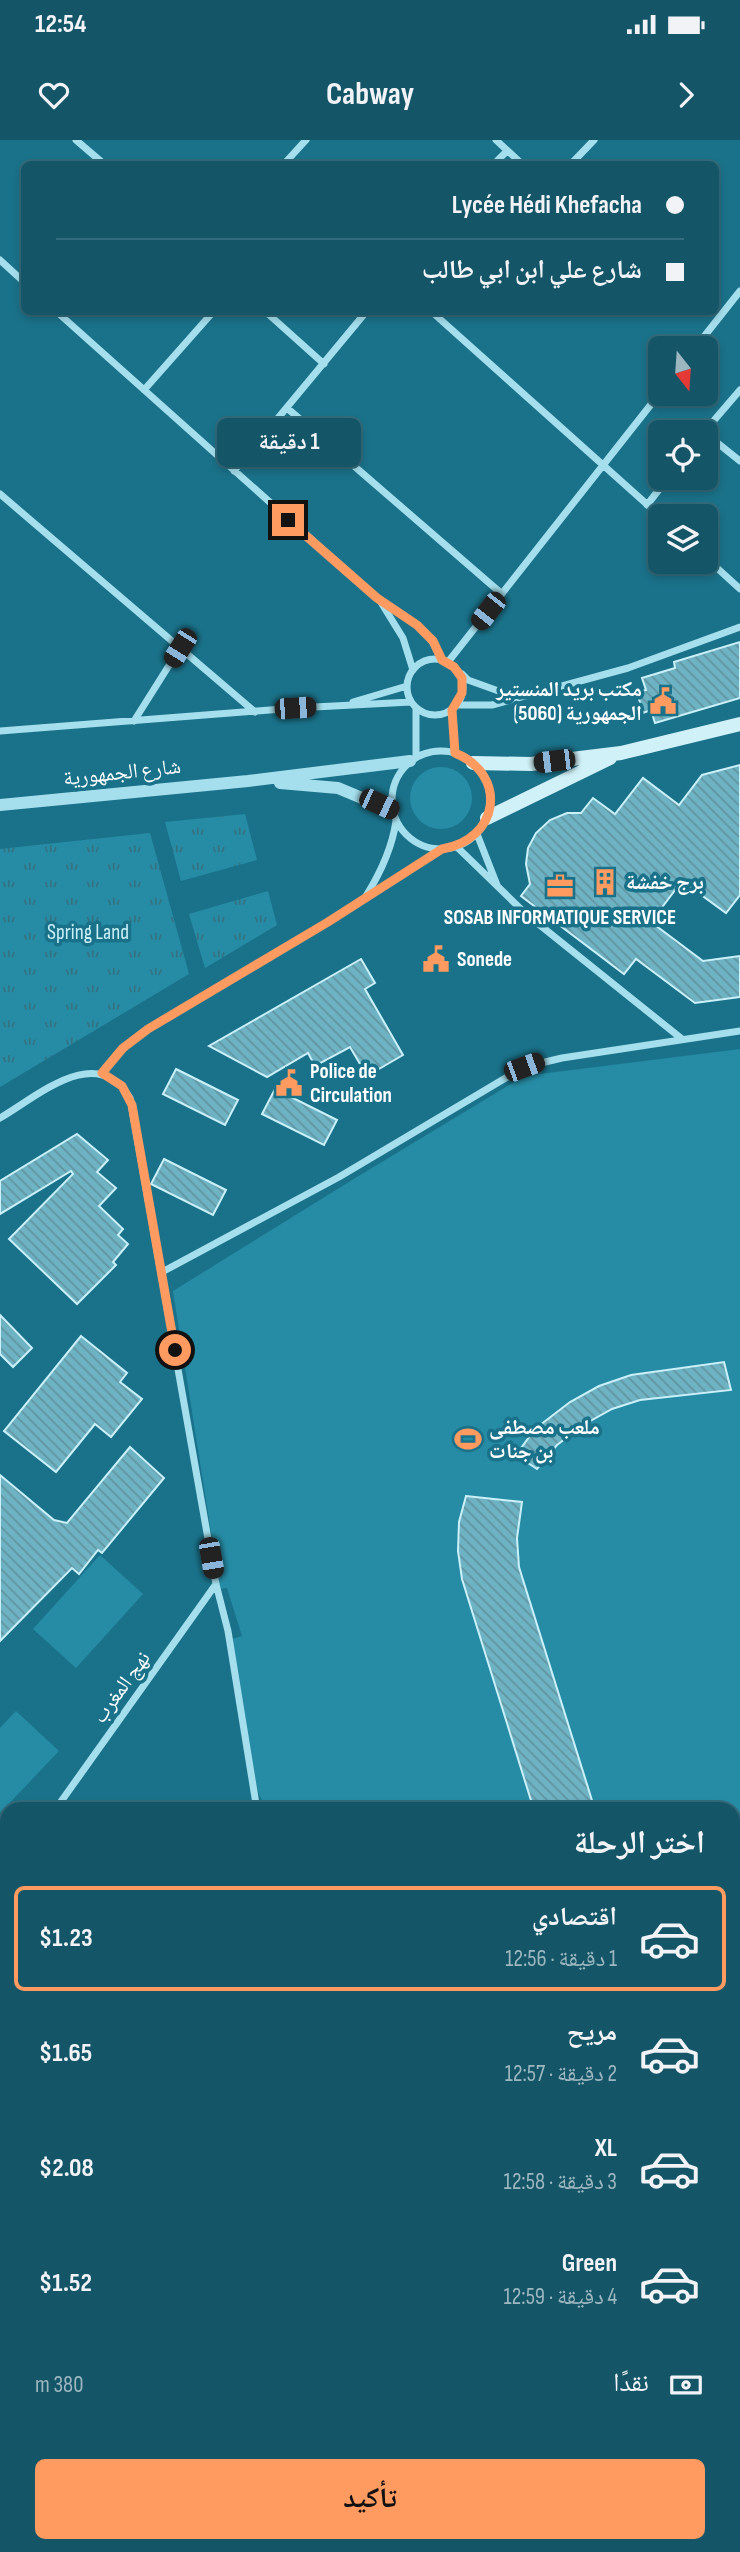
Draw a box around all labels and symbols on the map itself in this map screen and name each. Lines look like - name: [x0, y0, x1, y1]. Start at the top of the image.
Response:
- north arrow: [648, 336, 718, 406]
- callout: 1 دقيقة: [216, 418, 360, 468]
- route end: [272, 504, 304, 536]
- car: [467, 588, 510, 634]
- car: [160, 625, 201, 671]
- place label: مكتب بريد المنستير الجمهورية (5060): [495, 677, 642, 726]
- public building icon: مكتب بريد المنستير الجمهورية (5060): [648, 686, 678, 716]
- car: [274, 696, 317, 720]
- car: [532, 748, 577, 774]
- street label: شارع الجمهورية: [62, 754, 182, 791]
- car: [356, 786, 403, 822]
- building icon: برج خفشة: [590, 867, 620, 897]
- place label: برج خفشة: [626, 870, 704, 895]
- office icon: SOSAB INFORMATIQUE SERVICE: [545, 871, 575, 901]
- place label: SOSAB INFORMATIQUE SERVICE: [444, 905, 676, 930]
- park label: Spring Land: [47, 920, 129, 945]
- public building icon: Sonede: [421, 944, 451, 974]
- place label: Sonede: [457, 947, 512, 972]
- car: [501, 1050, 548, 1084]
- place label: Police de Circulation: [310, 1059, 392, 1108]
- public building icon: Police de Circulation: [274, 1068, 304, 1098]
- route start: [159, 1334, 191, 1366]
- place label: ملعب مصطفى بن جنات: [489, 1415, 600, 1464]
- sports icon: ملعب مصطفى بن جنات: [453, 1424, 483, 1454]
- car: [198, 1535, 225, 1581]
- street label: نهج المغرب: [87, 1647, 156, 1728]

